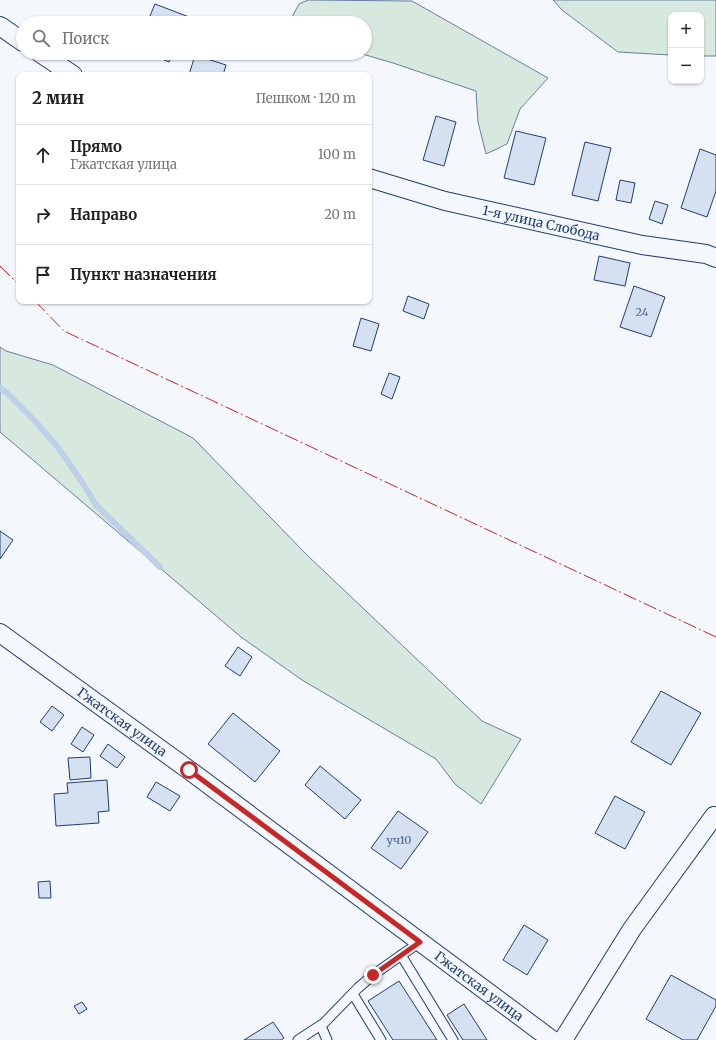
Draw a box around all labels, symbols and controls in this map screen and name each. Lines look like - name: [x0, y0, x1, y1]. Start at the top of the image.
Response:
- map controls: [668, 12, 704, 84]
- button: +: [668, 12, 704, 48]
- search box: [16, 16, 372, 60]
- icon: search: [30, 27, 52, 49]
- text: Поиск: [62, 29, 109, 48]
- button: −: [668, 48, 704, 84]
- text: 2 мин: [32, 87, 84, 109]
- text: Пешком · 120 m: [256, 90, 356, 107]
- text: Прямо: [70, 137, 122, 156]
- icon: ahead: [32, 144, 54, 166]
- text: 100 m: [318, 146, 356, 163]
- text: Гжатская улица: [70, 156, 177, 173]
- street label: 1-я улица Слобода: [481, 202, 601, 244]
- icon: right: [32, 204, 54, 226]
- text: Направо: [70, 205, 137, 224]
- text: 20 m: [324, 206, 356, 223]
- icon: arrive: [32, 264, 54, 286]
- text: Пункт назначения: [70, 265, 217, 284]
- house number: 24: [636, 305, 649, 319]
- street label: Гжатская улица: [74, 684, 170, 760]
- route start: [180, 761, 198, 779]
- house number: уч10: [387, 833, 411, 847]
- street label: Гжатская улица: [431, 947, 527, 1025]
- route end: [364, 966, 382, 984]

